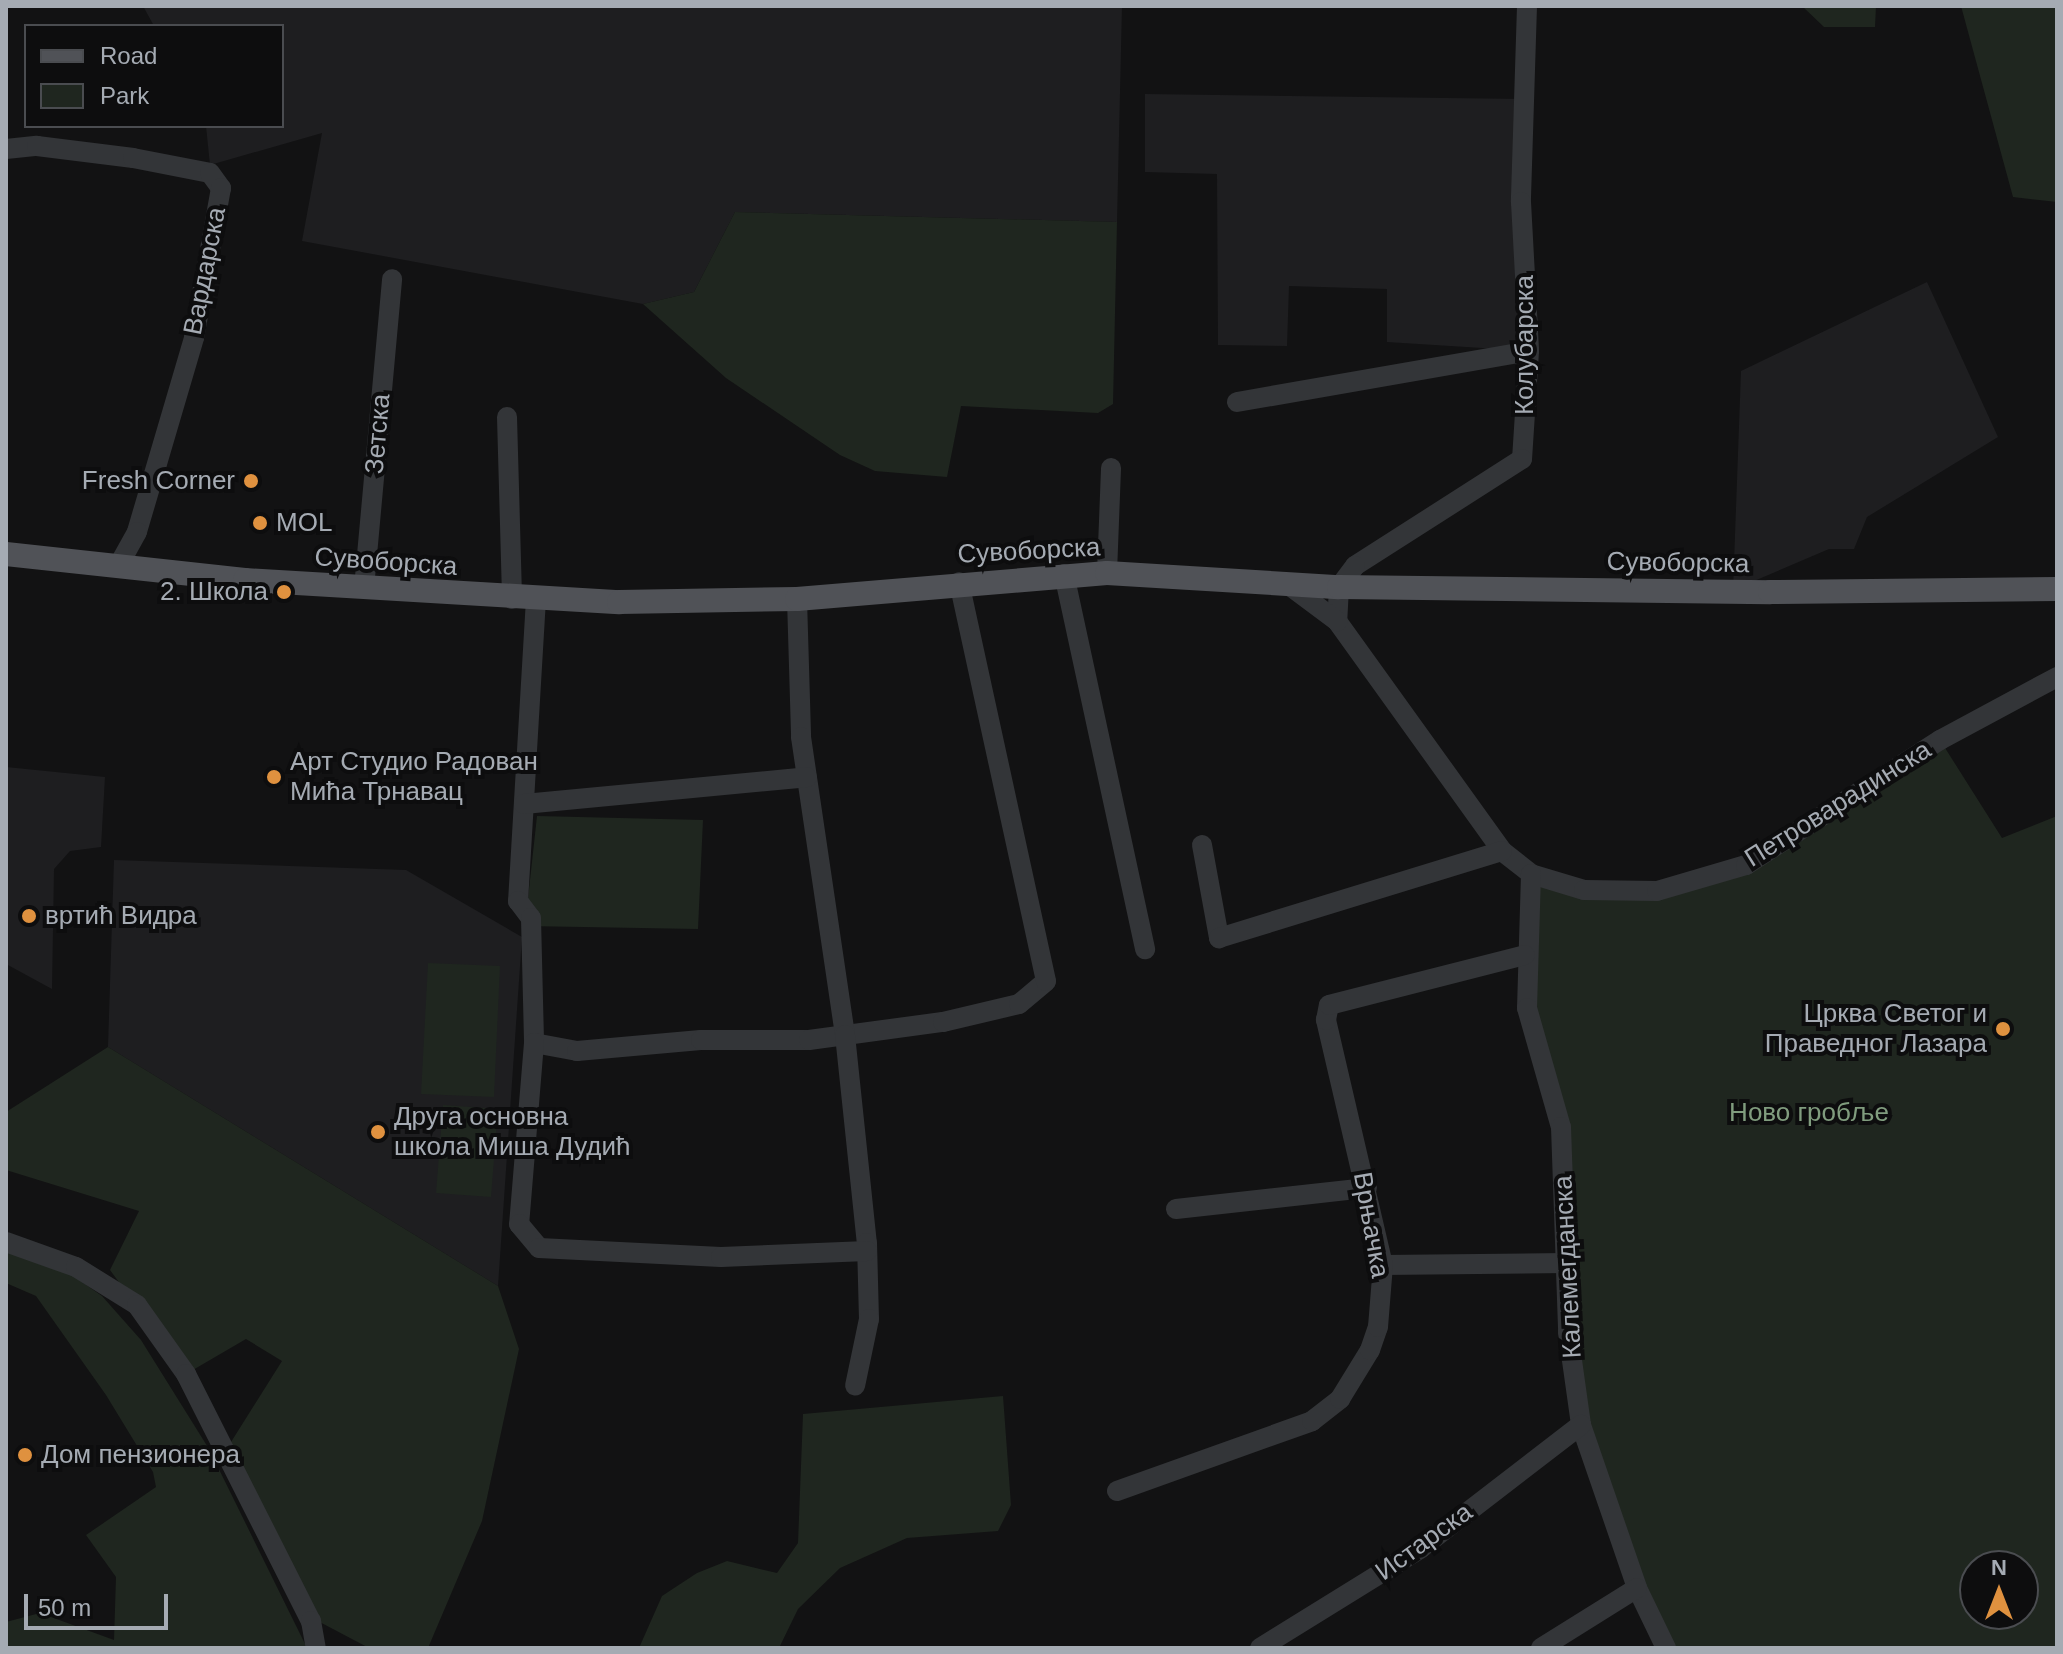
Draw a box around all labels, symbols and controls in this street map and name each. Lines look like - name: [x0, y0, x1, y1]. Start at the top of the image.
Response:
- legend: [24, 24, 284, 128]
- text: Road: [100, 42, 157, 69]
- text: Park: [100, 82, 149, 109]
- street label: Вардарска: [177, 205, 233, 337]
- street label: Колубарска: [1509, 275, 1541, 415]
- street label: Зетска: [359, 393, 397, 475]
- place label: Fresh Corner: [82, 465, 235, 497]
- marker: Fresh Corner: [242, 472, 260, 490]
- place label: MOL: [276, 507, 332, 539]
- marker: MOL: [251, 514, 269, 532]
- street label: Сувоборска: [957, 532, 1101, 570]
- street label: Сувоборска: [314, 541, 458, 583]
- street label: Сувоборска: [1606, 546, 1750, 580]
- place label: 2. Школа: [160, 576, 268, 608]
- marker: 2. Школа: [275, 583, 293, 601]
- street label: Петроварадинска: [1739, 734, 1937, 874]
- place label: Арт Студио Радован Мића Трнавац: [290, 746, 538, 808]
- marker: Арт Студио Радован Мића Трнавац: [265, 768, 283, 786]
- place label: вртић Видра: [45, 900, 197, 932]
- marker: вртић Видра: [20, 907, 38, 925]
- place label: Црква Светог и Праведног Лазара: [1765, 998, 1987, 1060]
- marker: Црква Светог и Праведног Лазара: [1994, 1020, 2012, 1038]
- park label: Ново гробље: [1729, 1097, 1889, 1129]
- place label: Друга основна школа Миша Дудић: [394, 1101, 630, 1162]
- marker: Друга основна школа Миша Дудић: [369, 1123, 387, 1141]
- street label: Врњачка: [1346, 1170, 1396, 1280]
- street label: Калемегданска: [1548, 1175, 1588, 1359]
- place label: Дом пензионера: [41, 1439, 240, 1471]
- marker: Дом пензионера: [16, 1446, 34, 1464]
- street label: Истарска: [1370, 1497, 1478, 1587]
- north arrow: [1959, 1550, 2039, 1630]
- text: N: [1991, 1555, 2007, 1580]
- scale bar: [28, 1578, 172, 1628]
- text: 50 m: [38, 1594, 91, 1621]

